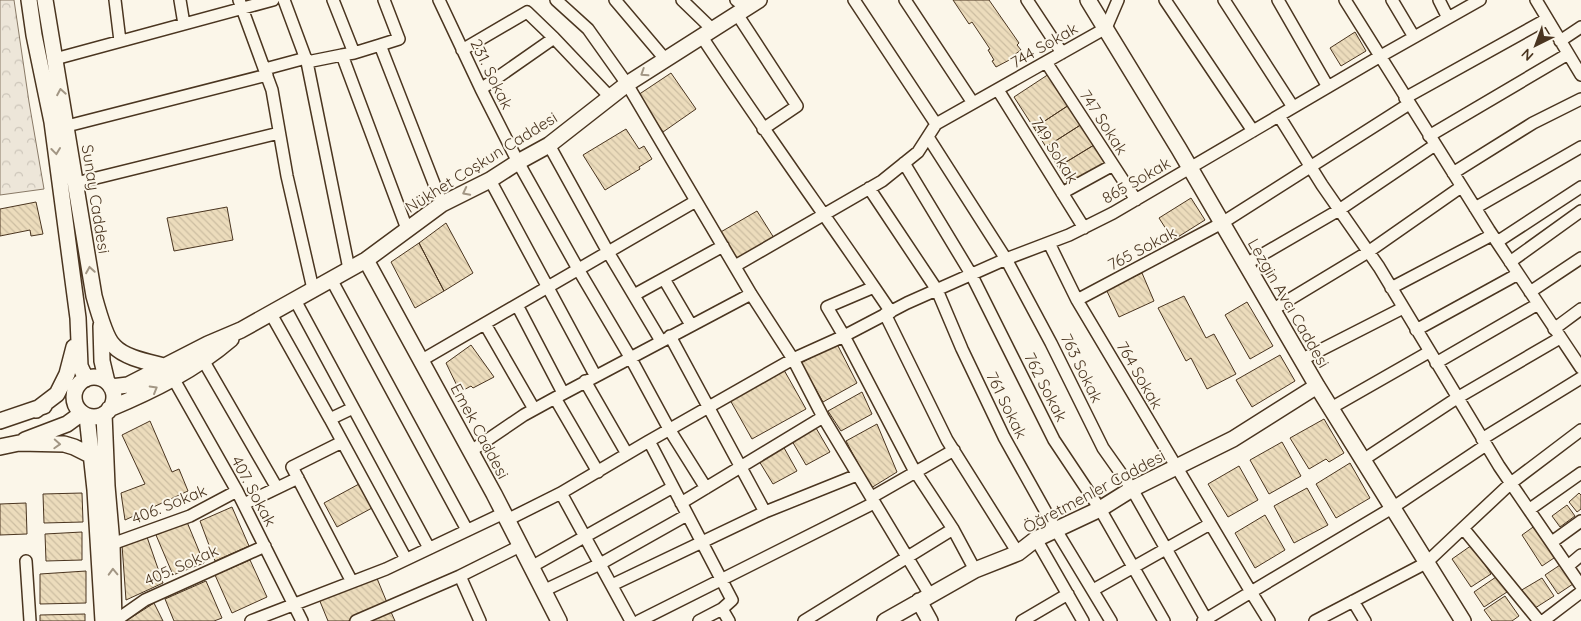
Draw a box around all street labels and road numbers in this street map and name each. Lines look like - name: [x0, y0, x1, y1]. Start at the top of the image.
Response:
- street label: 744 Sokak: [1007, 18, 1081, 72]
- street label: 231. Sokak: [466, 36, 518, 112]
- street label: 747 Sokak: [1076, 86, 1132, 158]
- street label: Nükhet Coşkun Caddesi: [401, 107, 561, 217]
- street label: 749 Sokak: [1027, 113, 1083, 187]
- street label: Sunay Caddesi: [78, 143, 114, 255]
- street label: 865 Sokak: [1098, 152, 1174, 208]
- street label: 765 Sokak: [1104, 222, 1180, 274]
- street label: Lezgin Avcı Caddesi: [1244, 235, 1334, 371]
- street label: 763 Sokak: [1057, 330, 1107, 406]
- street label: 764 Sokak: [1113, 338, 1167, 412]
- street label: 762 Sokak: [1020, 349, 1072, 425]
- street label: 761 Sokak: [982, 368, 1032, 442]
- street label: Emek Caddesi: [446, 380, 514, 482]
- street label: Öğretmenler Caddesi: [1020, 445, 1168, 537]
- street label: 407. Sokak: [227, 452, 281, 530]
- street label: 406. Sokak: [129, 480, 209, 528]
- street label: 405. Sokak: [141, 540, 221, 590]

